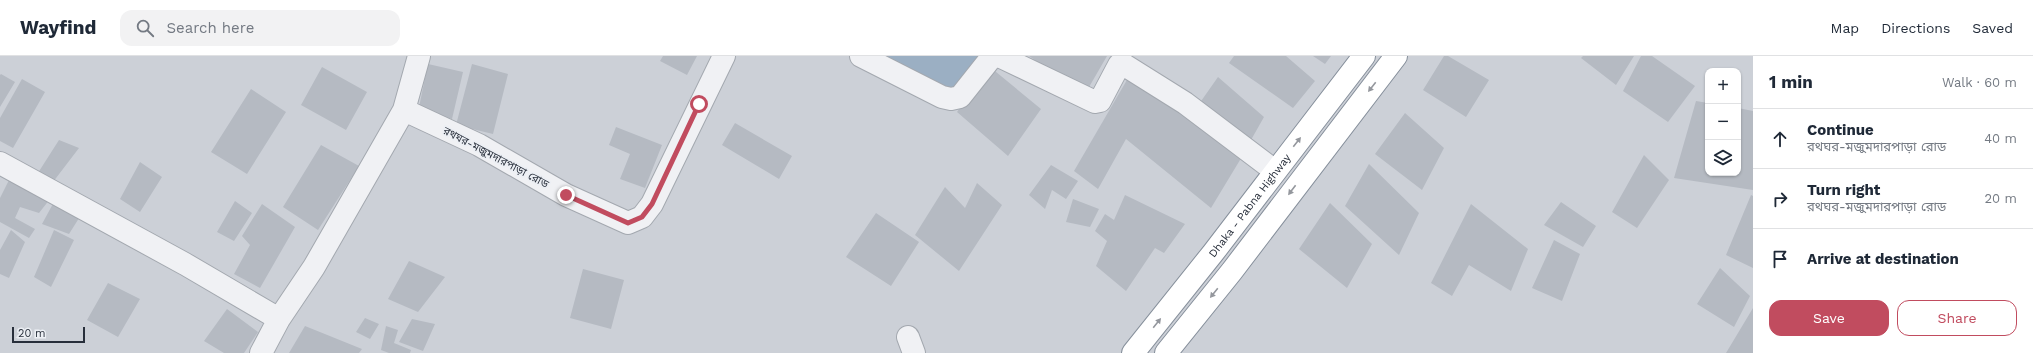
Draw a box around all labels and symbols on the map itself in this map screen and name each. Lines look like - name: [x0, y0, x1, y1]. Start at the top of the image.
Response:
- one-way arrow: [1368, 81, 1376, 92]
- route start: [690, 95, 708, 113]
- street label: রথঘর-মজুমদারপাড়া রোড: [440, 124, 551, 191]
- one-way arrow: [1293, 137, 1301, 148]
- street label: Dhaka - Pabna Highway: [1206, 151, 1294, 260]
- one-way arrow: [1288, 184, 1297, 195]
- route end: [557, 186, 575, 204]
- one-way arrow: [1209, 288, 1218, 299]
- one-way arrow: [1153, 317, 1162, 328]
- scale bar: [12, 325, 85, 344]

